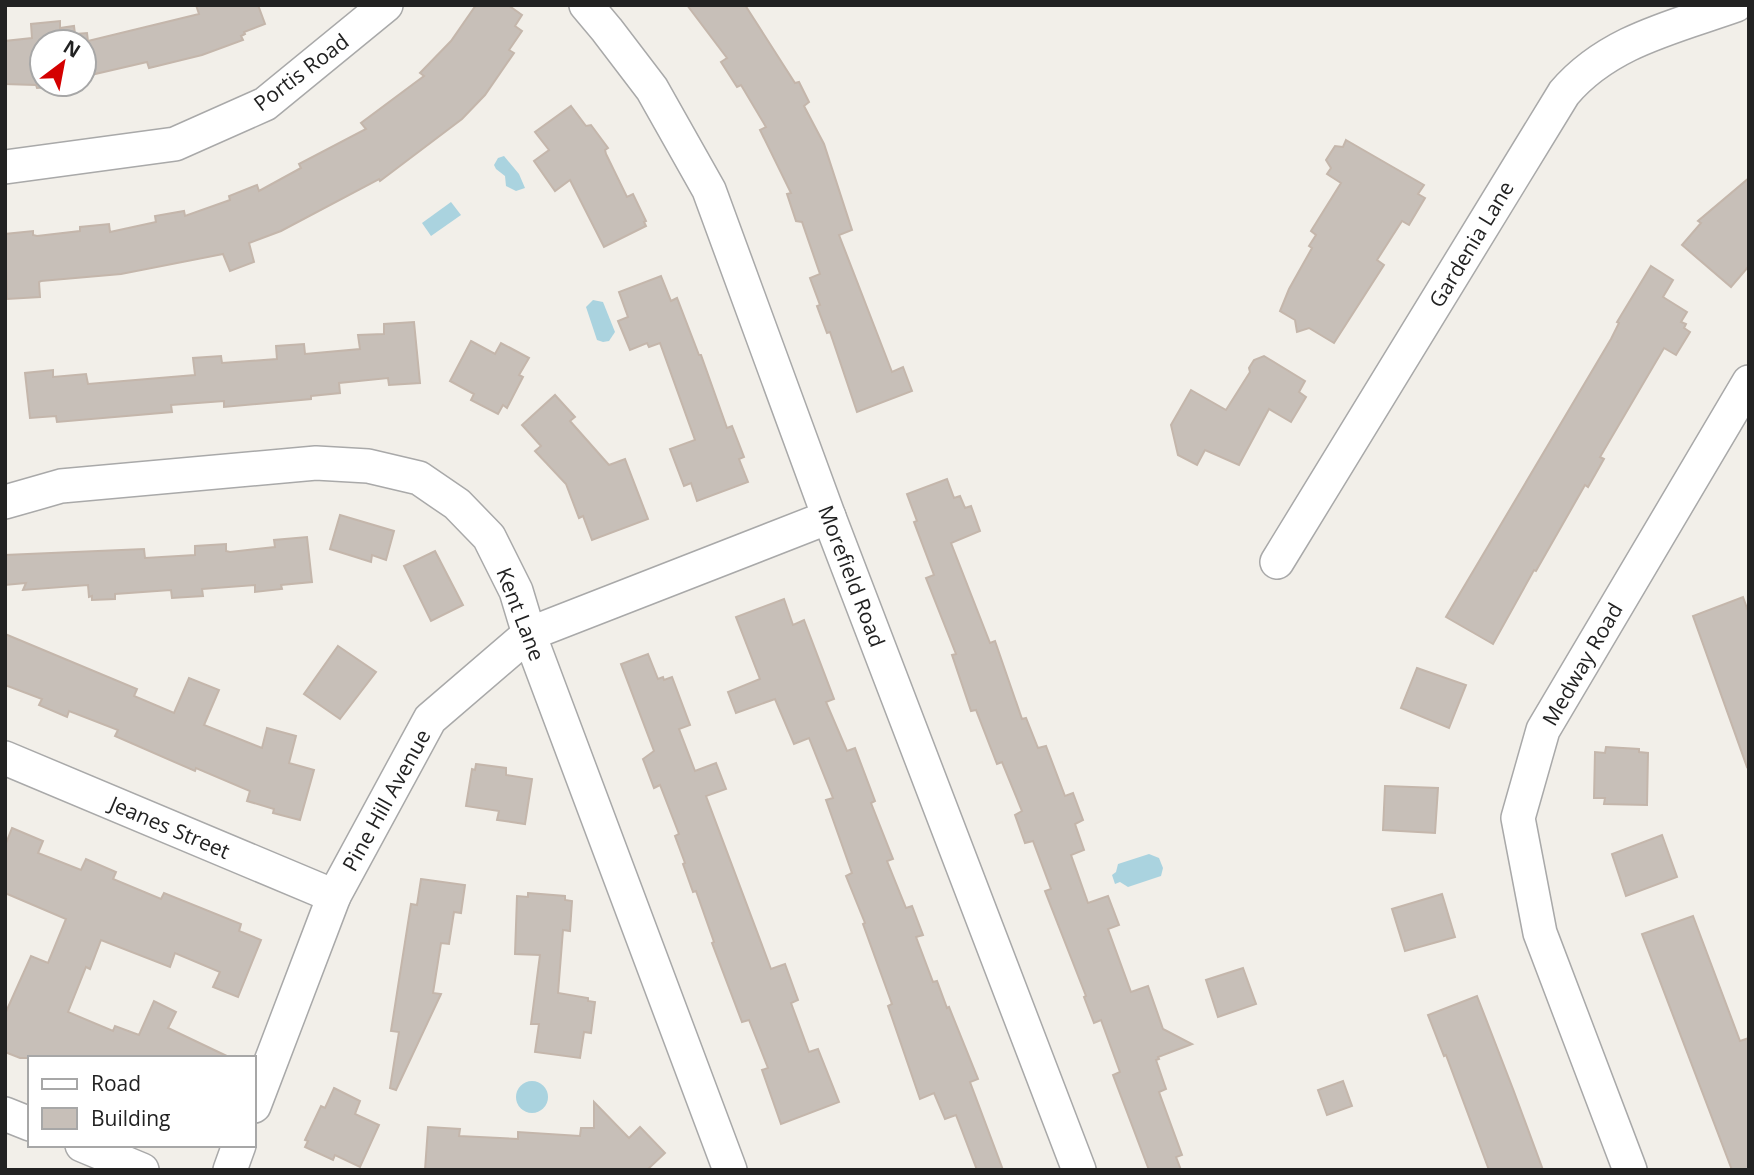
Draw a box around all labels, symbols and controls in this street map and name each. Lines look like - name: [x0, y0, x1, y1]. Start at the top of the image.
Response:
- street label: Portis Road: [248, 27, 354, 117]
- north arrow: [28, 28, 98, 98]
- text: N: [59, 33, 85, 64]
- street label: Gardenia Lane: [1422, 176, 1520, 312]
- street label: Morefield Road: [812, 501, 892, 651]
- street label: Kent Lane: [490, 563, 552, 665]
- street label: Medway Road: [1535, 597, 1629, 731]
- street label: Pine Hill Avenue: [335, 724, 437, 876]
- street label: Jeanes Street: [104, 788, 234, 865]
- legend: [28, 1056, 256, 1147]
- text: Road: [91, 1069, 141, 1097]
- text: Building: [91, 1104, 170, 1132]

